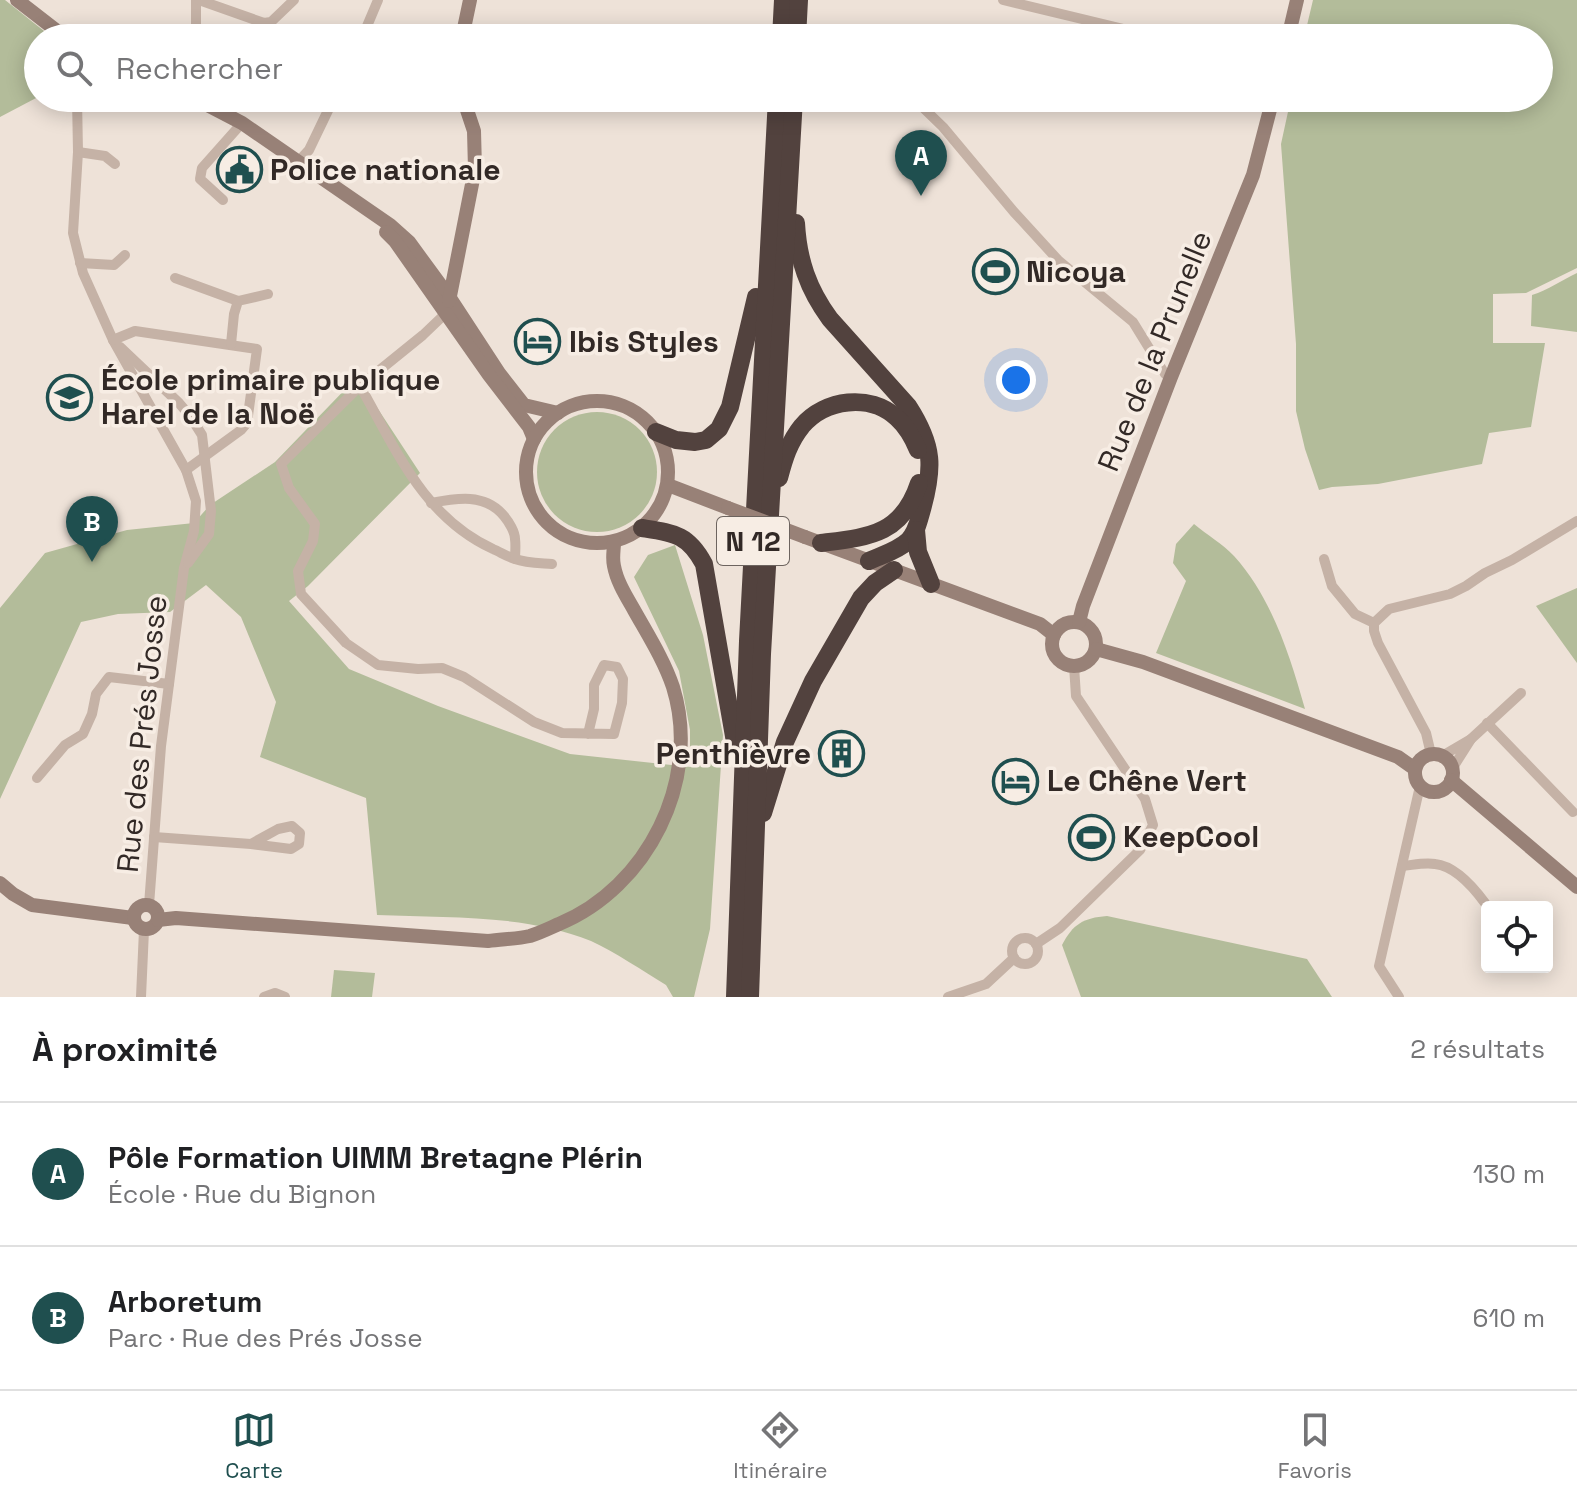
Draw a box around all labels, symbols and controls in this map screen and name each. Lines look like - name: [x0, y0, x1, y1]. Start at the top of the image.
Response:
- search box: [24, 24, 1553, 112]
- icon: search: [52, 46, 96, 90]
- text: Rechercher: [116, 49, 283, 88]
- pin: A: [895, 130, 947, 196]
- public building icon: Police nationale: [215, 146, 263, 194]
- place label: Police nationale: [270, 150, 500, 189]
- street label: Rue de la Prunelle: [1088, 225, 1221, 477]
- sports icon: Nicoya: [971, 248, 1019, 296]
- place label: Nicoya: [1026, 252, 1126, 291]
- hotel icon: Ibis Styles: [514, 318, 562, 366]
- place label: Ibis Styles: [569, 322, 719, 361]
- place label: École primaire publique Harel de la Noë: [101, 360, 440, 433]
- your location: [996, 360, 1036, 400]
- school or university icon: École primaire publique Harel de la Noë: [46, 373, 94, 421]
- pin: B: [66, 496, 118, 562]
- road number: N 12: [717, 517, 789, 565]
- street label: Rue des Prés Josse: [108, 593, 175, 874]
- building icon: Penthièvre: [818, 730, 866, 778]
- place label: Penthièvre: [656, 734, 811, 773]
- hotel icon: Le Chêne Vert: [992, 757, 1040, 805]
- place label: Le Chêne Vert: [1047, 761, 1247, 800]
- sports icon: KeepCool: [1068, 813, 1116, 861]
- place label: KeepCool: [1123, 817, 1259, 856]
- map controls: [1481, 901, 1553, 973]
- button: locate: [1481, 901, 1553, 973]
- text: À proximité: [32, 1028, 218, 1071]
- text: 2 résultats: [1410, 1032, 1545, 1066]
- text: Pôle Formation UIMM Bretagne Plérin: [108, 1138, 643, 1177]
- text: A: [50, 1157, 66, 1191]
- text: 130 m: [1473, 1157, 1545, 1191]
- text: École · Rue du Bignon: [108, 1177, 376, 1211]
- text: Arboretum: [108, 1282, 262, 1321]
- text: B: [49, 1301, 67, 1335]
- text: 610 m: [1473, 1301, 1545, 1335]
- text: Parc · Rue des Prés Josse: [108, 1321, 423, 1355]
- tab: Carte: [225, 1408, 283, 1484]
- tab: Itinéraire: [733, 1408, 828, 1484]
- tab: Favoris: [1278, 1408, 1352, 1484]

